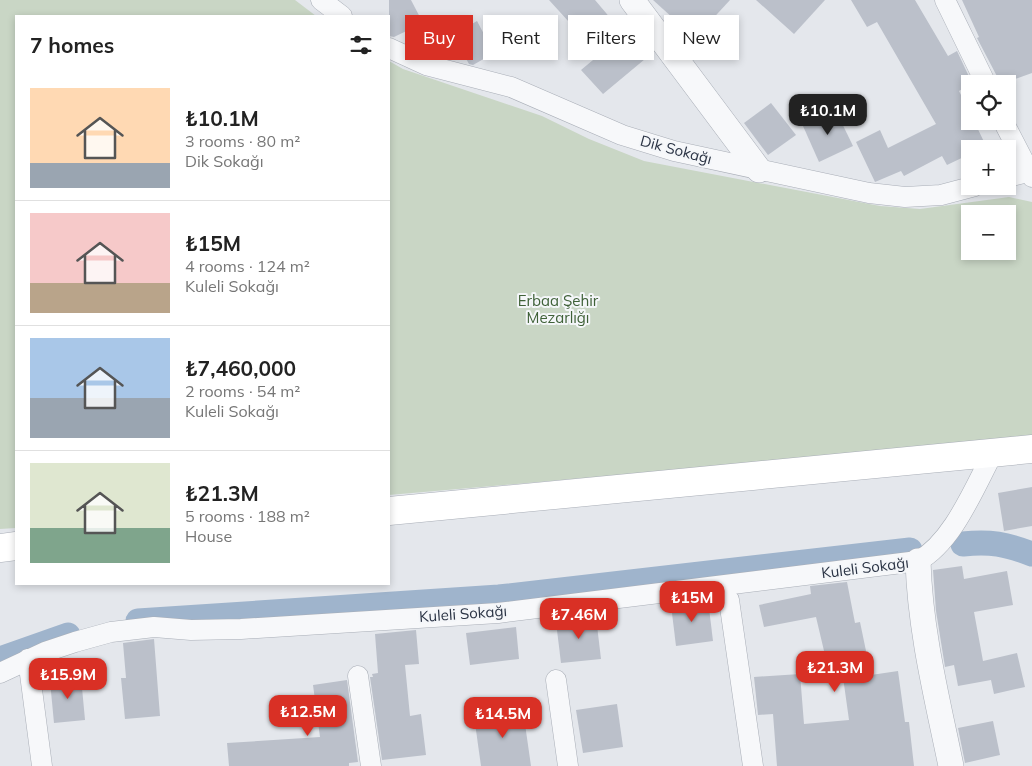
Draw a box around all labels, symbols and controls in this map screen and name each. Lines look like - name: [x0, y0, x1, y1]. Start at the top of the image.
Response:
- chip: Buy: [405, 15, 473, 60]
- chip: Rent: [483, 15, 558, 60]
- chip: Filters: [568, 15, 654, 60]
- chip: New: [664, 15, 739, 60]
- icon: filters: [347, 31, 375, 59]
- text: 7 homes: [30, 32, 114, 58]
- map controls: [961, 75, 1016, 260]
- button: locate: [961, 75, 1016, 130]
- pin: ₺10.1M: [787, 94, 869, 136]
- text: ₺10.1M: [800, 100, 856, 120]
- text: ₺10.1M: [185, 105, 259, 131]
- icon: home: [70, 108, 130, 168]
- text: 3 rooms · 80 m²: [185, 131, 300, 151]
- street label: Dik Sokağı: [638, 131, 714, 168]
- button: +: [961, 140, 1016, 195]
- text: Dik Sokağı: [185, 151, 264, 171]
- button: −: [961, 205, 1016, 260]
- text: ₺15M: [185, 230, 241, 256]
- icon: home: [70, 233, 130, 293]
- text: 4 rooms · 124 m²: [185, 256, 310, 276]
- text: Kuleli Sokağı: [185, 276, 279, 296]
- park label: Erbaa Şehir Mezarlığı: [518, 291, 599, 327]
- text: ₺7,460,000: [185, 355, 296, 381]
- icon: home: [70, 358, 130, 418]
- text: 2 rooms · 54 m²: [185, 381, 300, 401]
- text: Kuleli Sokağı: [185, 401, 279, 421]
- text: ₺21.3M: [185, 480, 259, 506]
- icon: home: [70, 483, 130, 543]
- text: 5 rooms · 188 m²: [185, 506, 310, 526]
- text: House: [185, 526, 232, 546]
- street label: Kuleli Sokağı: [820, 553, 910, 582]
- pin: ₺15M: [662, 580, 722, 623]
- text: ₺15M: [671, 587, 713, 607]
- pin: ₺7.46M: [538, 598, 620, 640]
- street label: Kuleli Sokağı: [418, 601, 508, 626]
- text: ₺7.46M: [551, 604, 607, 624]
- pin: ₺21.3M: [794, 650, 876, 693]
- text: ₺21.3M: [807, 657, 863, 677]
- pin: ₺15.9M: [27, 658, 109, 700]
- text: ₺15.9M: [40, 664, 96, 684]
- pin: ₺12.5M: [267, 694, 349, 737]
- pin: ₺14.5M: [462, 696, 544, 739]
- text: ₺12.5M: [280, 701, 336, 721]
- text: ₺14.5M: [475, 703, 531, 723]

